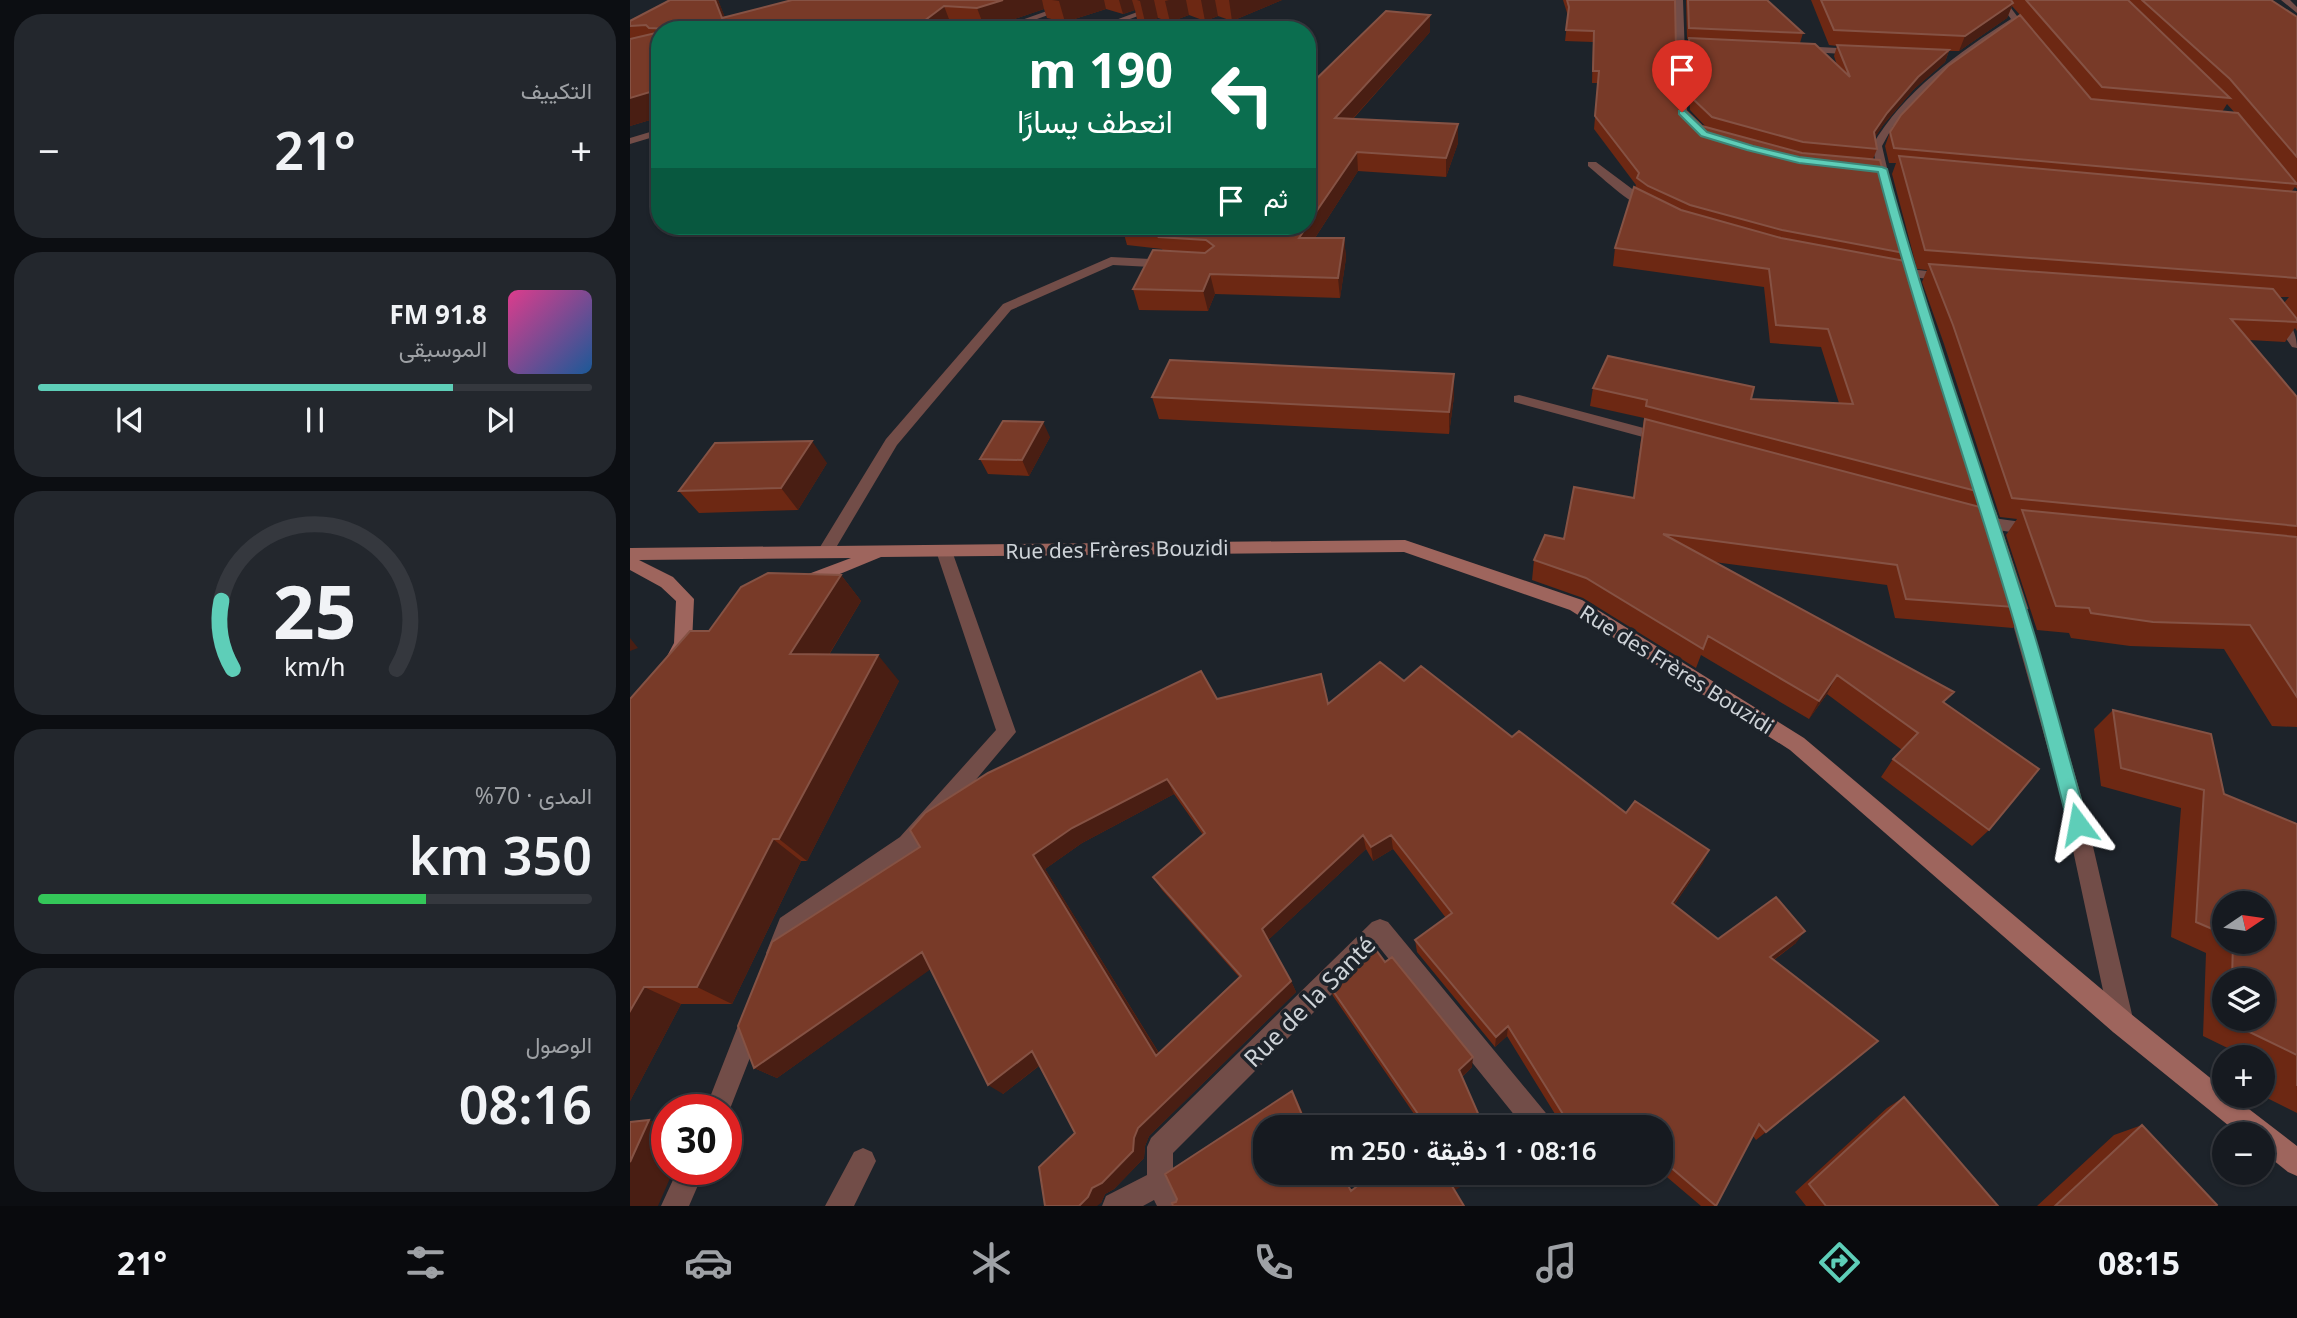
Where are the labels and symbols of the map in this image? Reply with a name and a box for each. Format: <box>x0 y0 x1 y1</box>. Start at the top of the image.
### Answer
pin <box>1652 40 1712 112</box>
street label: Rue des Frères Bouzidi <box>1005 533 1229 565</box>
street label: Rue des Frères Bouzidi <box>1575 598 1779 740</box>
position arrow <box>2041 787 2115 861</box>
north arrow <box>2212 891 2275 954</box>
street label: Rue de la Santé <box>1236 928 1382 1074</box>
speed limit sign: 30 <box>651 1094 742 1185</box>

